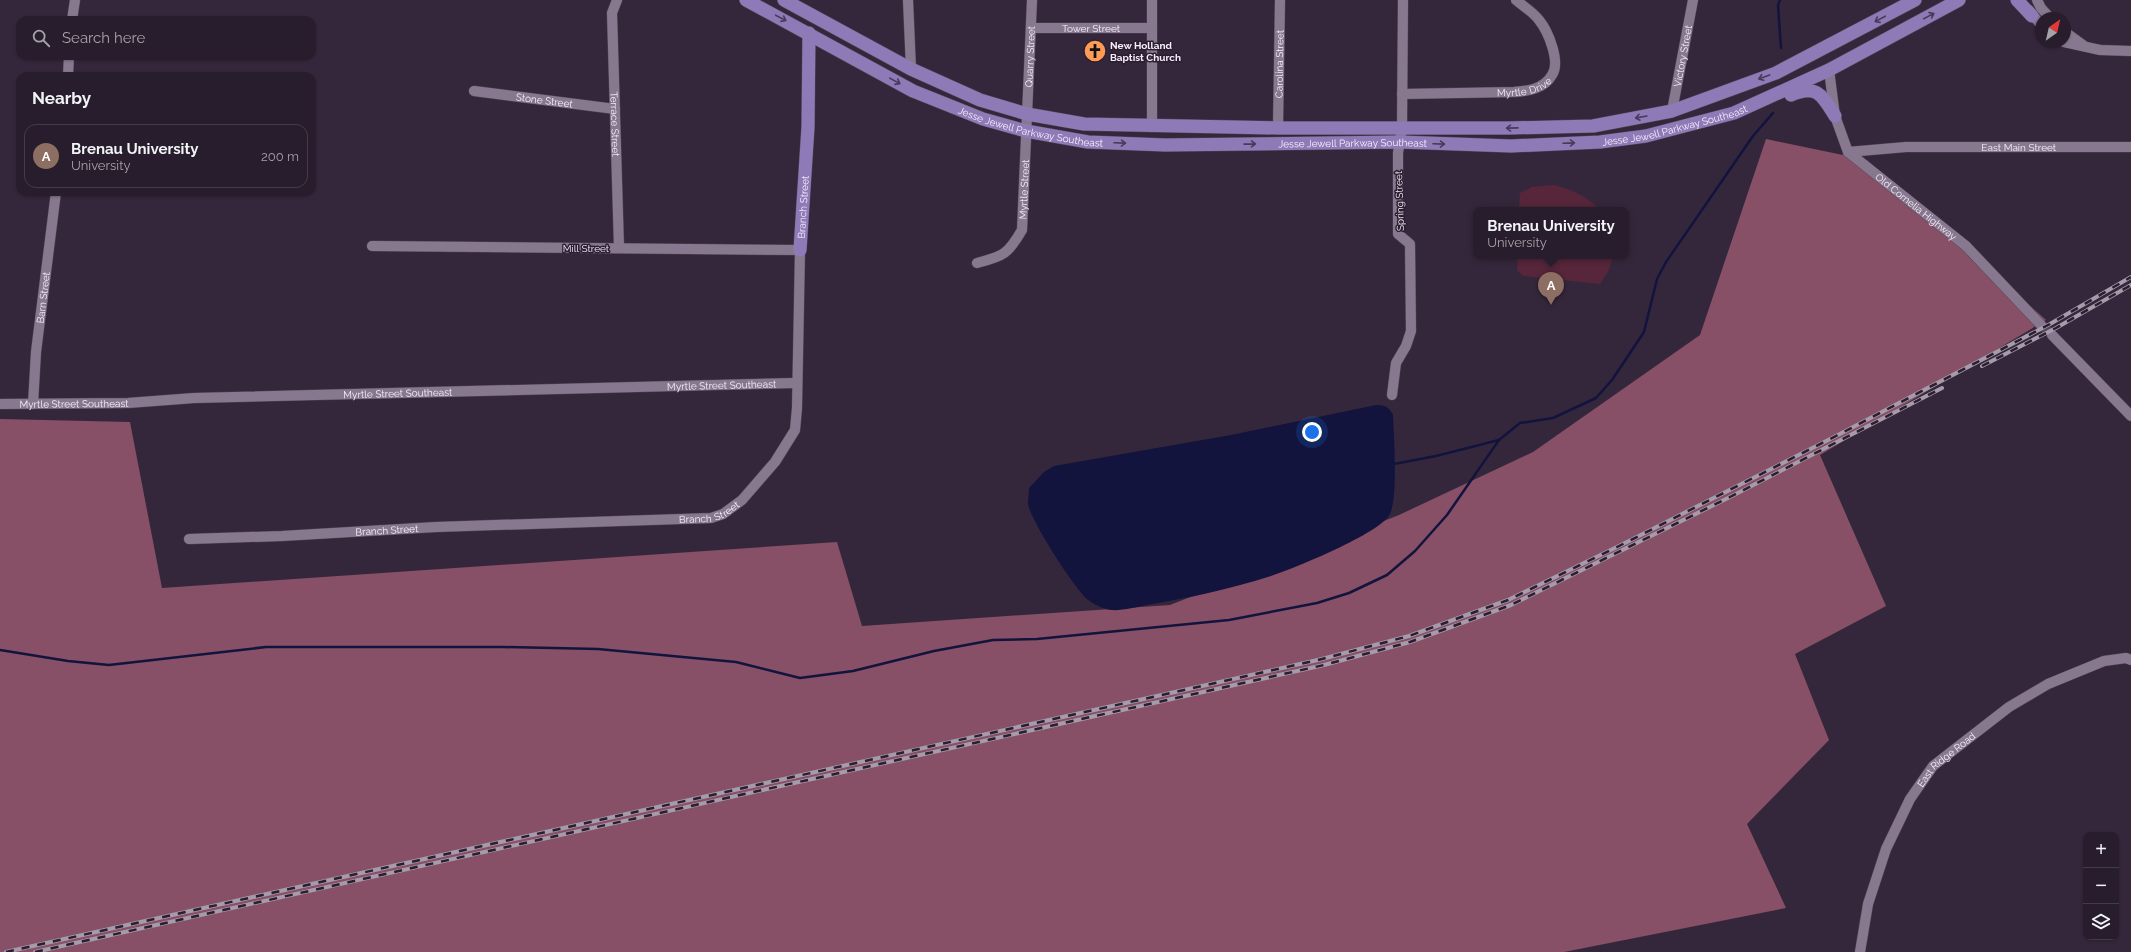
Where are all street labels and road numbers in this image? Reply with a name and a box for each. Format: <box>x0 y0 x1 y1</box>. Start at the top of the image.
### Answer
street label: Tower Street <box>1062 23 1121 34</box>
street label: Victory Street <box>1672 24 1694 88</box>
street label: Quarry Street <box>1023 25 1037 88</box>
street label: Carolina Street <box>1273 29 1286 98</box>
street label: Myrtle Drive <box>1497 75 1554 98</box>
street label: Stone Street <box>515 91 574 110</box>
street label: Terrace Street <box>608 91 621 157</box>
street label: Jesse Jewell Parkway Southeast <box>1602 103 1749 148</box>
street label: Jesse Jewell Parkway Southeast <box>957 105 1104 149</box>
street label: Jesse Jewell Parkway Southeast <box>1278 137 1428 150</box>
street label: East Main Street <box>1981 142 2057 153</box>
street label: Myrtle Street <box>1017 159 1031 220</box>
street label: Spring Street <box>1393 170 1406 231</box>
street label: Old Cornelia Highway <box>1873 171 1959 243</box>
street label: Branch Street <box>796 175 811 239</box>
street label: Mill Street <box>563 243 610 254</box>
street label: Barn Street <box>35 271 52 324</box>
street label: Myrtle Street Southeast <box>667 378 777 392</box>
street label: Myrtle Street Southeast <box>343 387 453 400</box>
street label: Myrtle Street Southeast <box>19 398 129 410</box>
street label: Branch Street <box>679 499 742 525</box>
street label: Branch Street <box>355 523 419 538</box>
street label: East Ridge Road <box>1915 730 1978 789</box>

